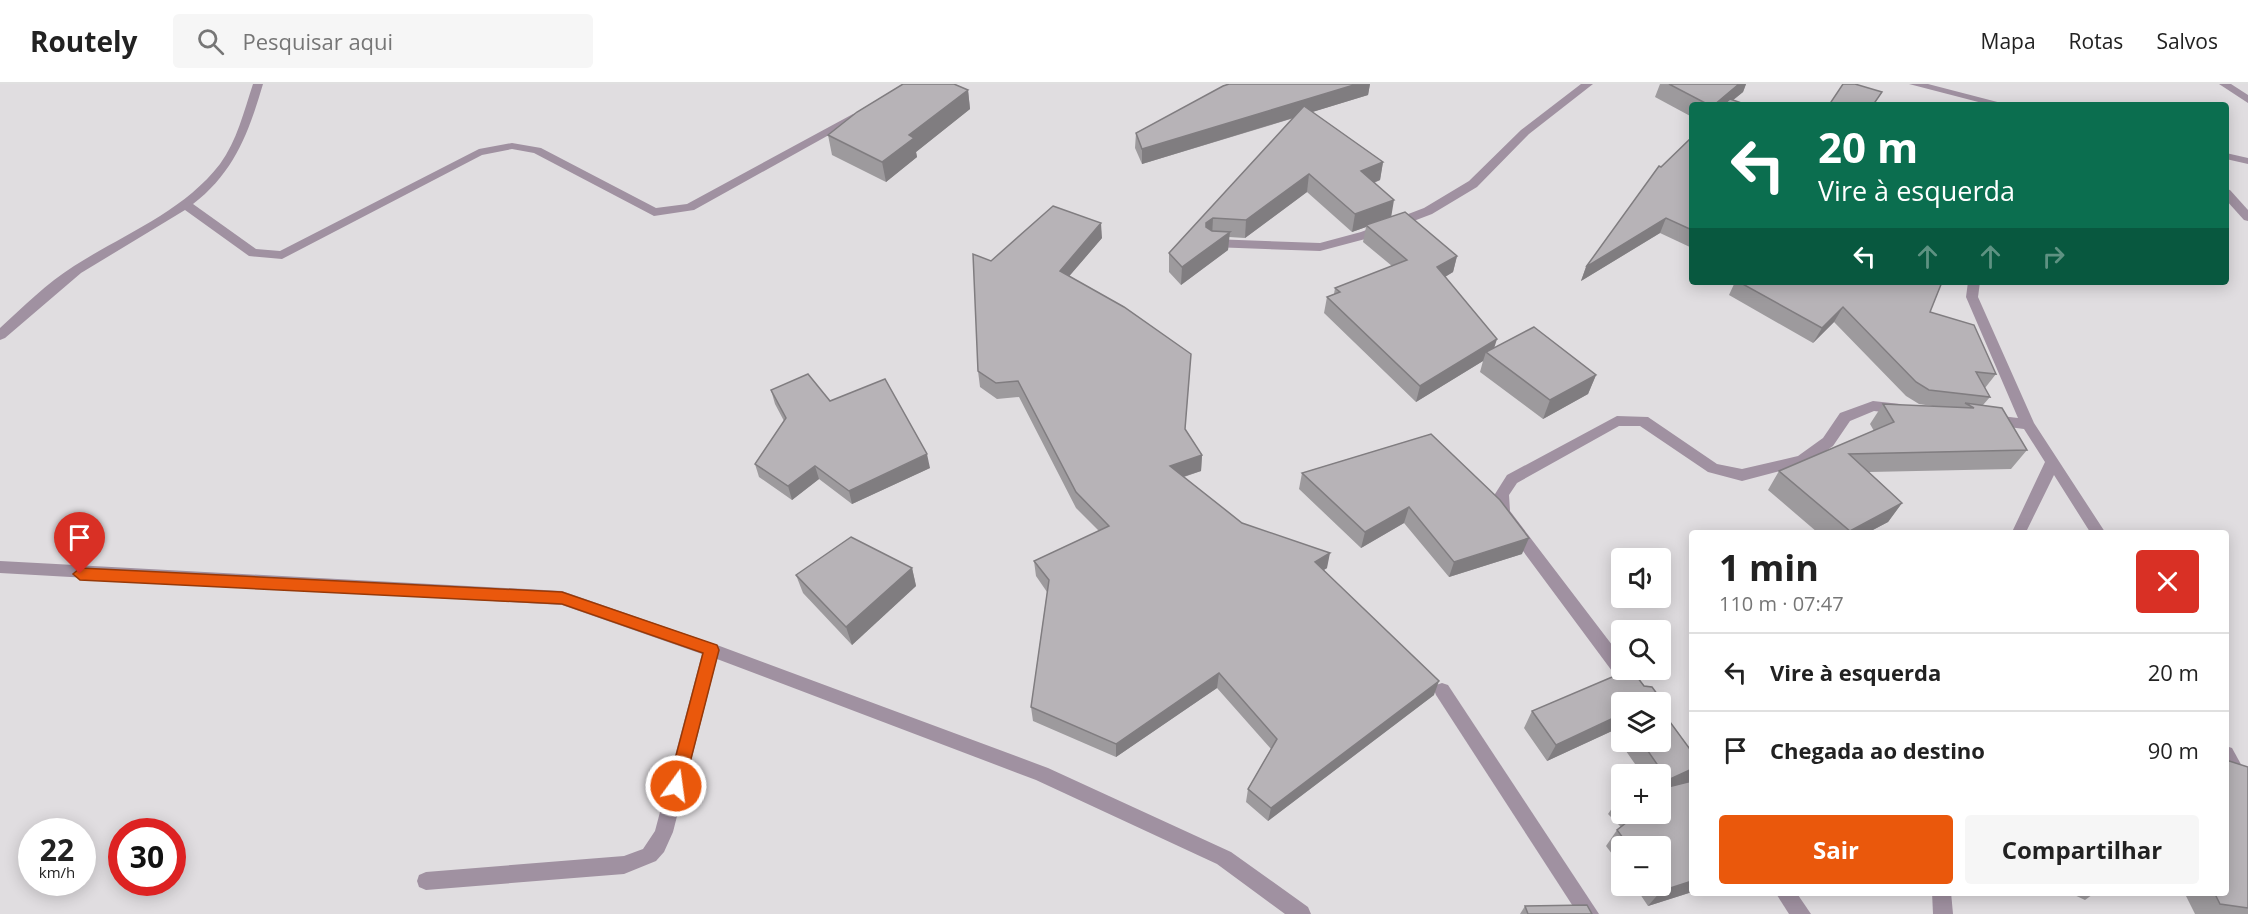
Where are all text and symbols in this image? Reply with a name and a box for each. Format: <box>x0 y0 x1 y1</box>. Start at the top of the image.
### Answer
search box <box>173 14 593 68</box>
text: Routely <box>30 22 137 60</box>
icon: search <box>194 25 227 58</box>
text: Pesquisar aqui <box>242 26 393 56</box>
text: Mapa <box>1981 27 2036 55</box>
text: Rotas <box>2069 27 2123 55</box>
text: Salvos <box>2156 27 2218 55</box>
text: 20 m <box>1818 118 1918 175</box>
icon: left <box>1719 126 1797 204</box>
text: Vire à esquerda <box>1818 172 2015 209</box>
icon: left <box>1848 240 1881 273</box>
icon: ahead <box>1911 240 1944 273</box>
icon: ahead <box>1974 240 2007 273</box>
icon: right <box>2037 240 2070 273</box>
pin <box>54 512 105 574</box>
icon: arrive <box>63 521 96 554</box>
text: 1 min <box>1719 543 1819 592</box>
map controls <box>1611 548 1671 896</box>
button: sound <box>1611 548 1671 608</box>
button: close <box>2136 550 2199 613</box>
text: 110 m · 07:47 <box>1719 590 1844 617</box>
button: search <box>1611 620 1671 680</box>
icon: left <box>1719 656 1752 689</box>
text: Vire à esquerda <box>1770 657 1941 687</box>
text: 20 m <box>2148 657 2199 687</box>
button: layers <box>1611 692 1671 752</box>
icon: arrive <box>1719 734 1752 767</box>
text: Chegada ao destino <box>1770 735 1985 765</box>
text: 90 m <box>2148 735 2199 765</box>
position arrow <box>644 754 708 818</box>
button: + <box>1611 764 1671 824</box>
button: Sair <box>1719 815 1953 884</box>
button: Compartilhar <box>1965 815 2199 884</box>
speed limit sign: 30 <box>108 818 186 896</box>
text: 22 <box>40 829 74 870</box>
button: − <box>1611 836 1671 896</box>
text: km/h <box>39 862 75 882</box>

